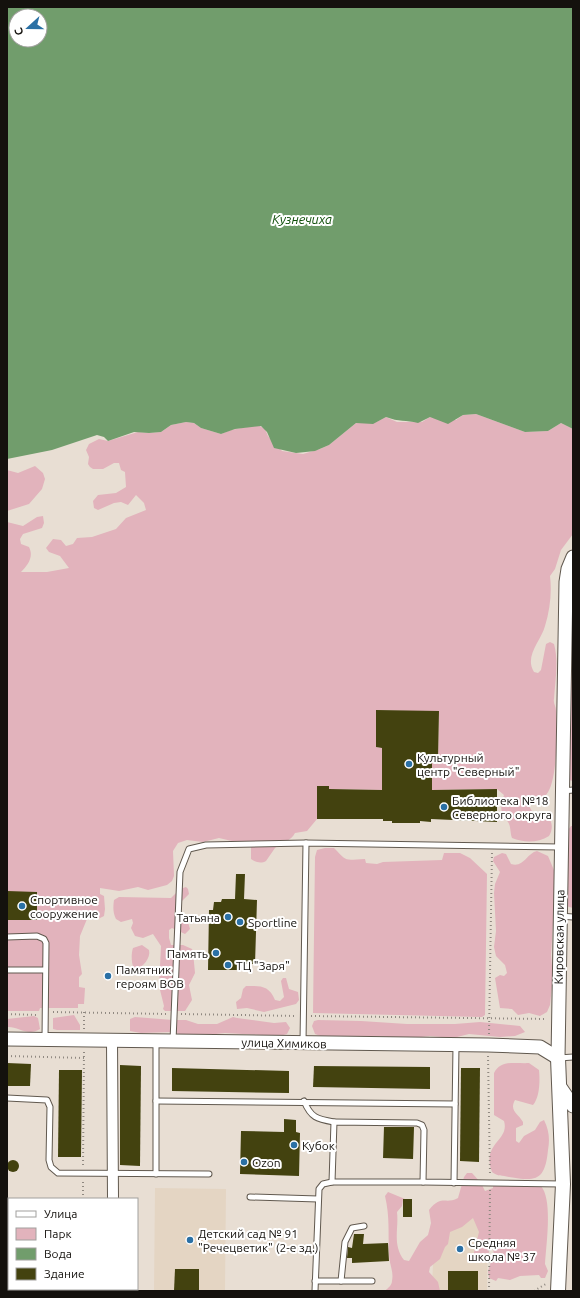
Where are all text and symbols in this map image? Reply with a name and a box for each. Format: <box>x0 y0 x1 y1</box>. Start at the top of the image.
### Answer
north arrow <box>8 8 48 48</box>
text: С <box>12 26 26 37</box>
water label: Кузнечиха <box>272 212 332 226</box>
place label: Культурный центр "Северный" <box>417 751 519 778</box>
marker: Культурный центр "Северный" <box>404 759 414 769</box>
place label: Библиотека №18 Северного округа <box>452 794 552 821</box>
marker: Библиотека №18 Северного округа <box>439 802 449 812</box>
street label: Кировская улица <box>552 889 566 985</box>
place label: Спортивное сооружение <box>30 893 99 920</box>
marker: Спортивное сооружение <box>17 901 27 911</box>
place label: Татьяна <box>176 911 220 924</box>
marker: Татьяна <box>223 912 233 922</box>
place label: Sportline <box>248 916 297 929</box>
marker: Sportline <box>235 917 245 927</box>
place label: Память <box>167 947 208 960</box>
marker: Память <box>211 948 221 958</box>
place label: ТЦ "Заря" <box>236 959 290 972</box>
marker: ТЦ "Заря" <box>223 960 233 970</box>
place label: Памятник героям ВОВ <box>116 963 184 990</box>
marker: Памятник героям ВОВ <box>103 971 113 981</box>
street label: улица Химиков <box>241 1036 327 1050</box>
place label: Кубок <box>302 1139 335 1152</box>
marker: Кубок <box>289 1140 299 1150</box>
place label: Ozon <box>252 1156 281 1169</box>
marker: Ozon <box>239 1157 249 1167</box>
legend <box>8 1198 138 1290</box>
text: Улица <box>44 1207 77 1220</box>
text: Парк <box>44 1227 72 1240</box>
place label: Детский сад № 91 "Речецветик" (2-е зд.) <box>198 1227 319 1255</box>
marker: Детский сад № 91 "Речецветик" (2-е зд.) <box>185 1235 195 1245</box>
place label: Средняя школа № 37 <box>468 1236 536 1263</box>
marker: Средняя школа № 37 <box>455 1244 465 1254</box>
text: Вода <box>44 1247 72 1260</box>
text: Здание <box>44 1267 85 1280</box>

